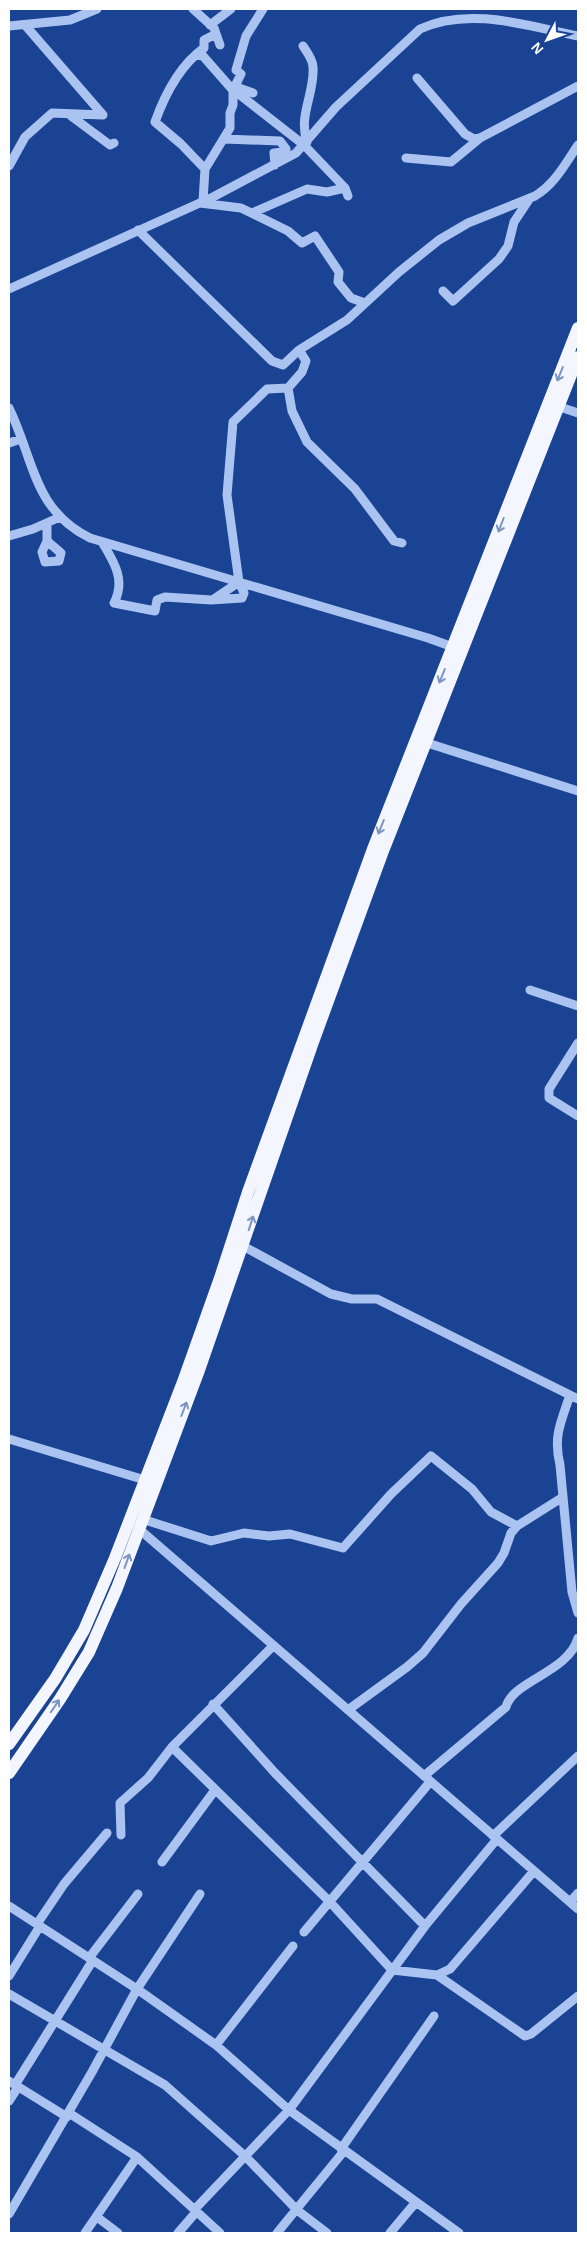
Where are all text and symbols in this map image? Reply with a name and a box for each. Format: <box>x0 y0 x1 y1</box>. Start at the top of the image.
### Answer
north arrow <box>522 15 572 65</box>
text: N <box>528 39 547 58</box>
one-way arrow <box>555 366 564 381</box>
one-way arrow <box>496 517 505 532</box>
one-way arrow <box>436 668 446 683</box>
one-way arrow <box>376 819 385 834</box>
one-way arrow <box>246 1215 256 1231</box>
one-way arrow <box>180 1402 190 1417</box>
one-way arrow <box>123 1554 132 1569</box>
one-way arrow <box>50 1699 60 1713</box>

